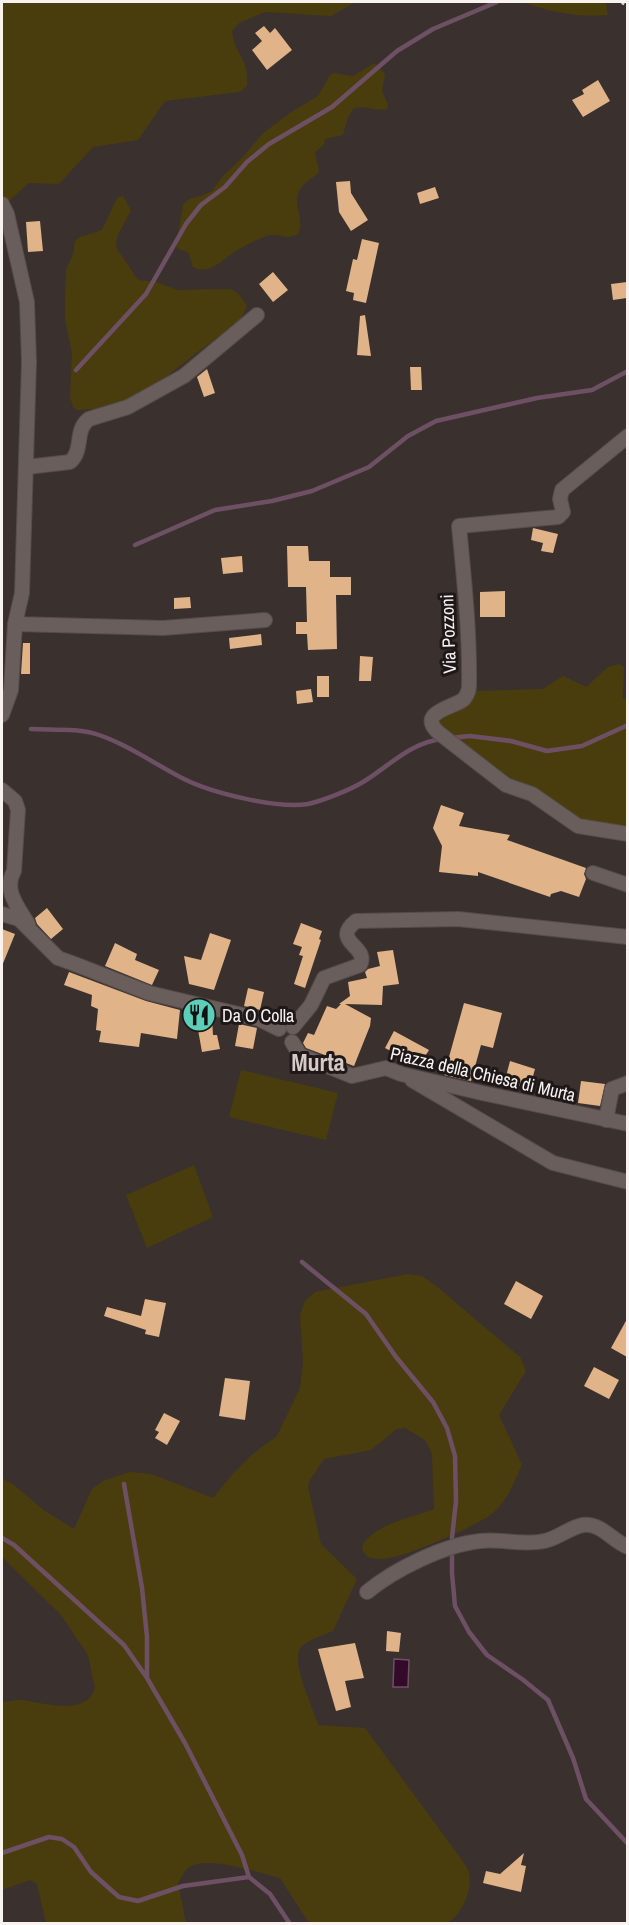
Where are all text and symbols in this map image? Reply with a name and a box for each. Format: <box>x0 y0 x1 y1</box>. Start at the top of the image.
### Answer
street label: Via Pozzoni <box>434 594 462 674</box>
restaurant icon: Da O Colla <box>181 997 217 1033</box>
place label: Da O Colla <box>222 1003 294 1028</box>
street label: Piazza della Chiesa di Murta <box>388 1041 578 1107</box>
district label: Murta <box>291 1046 345 1078</box>

